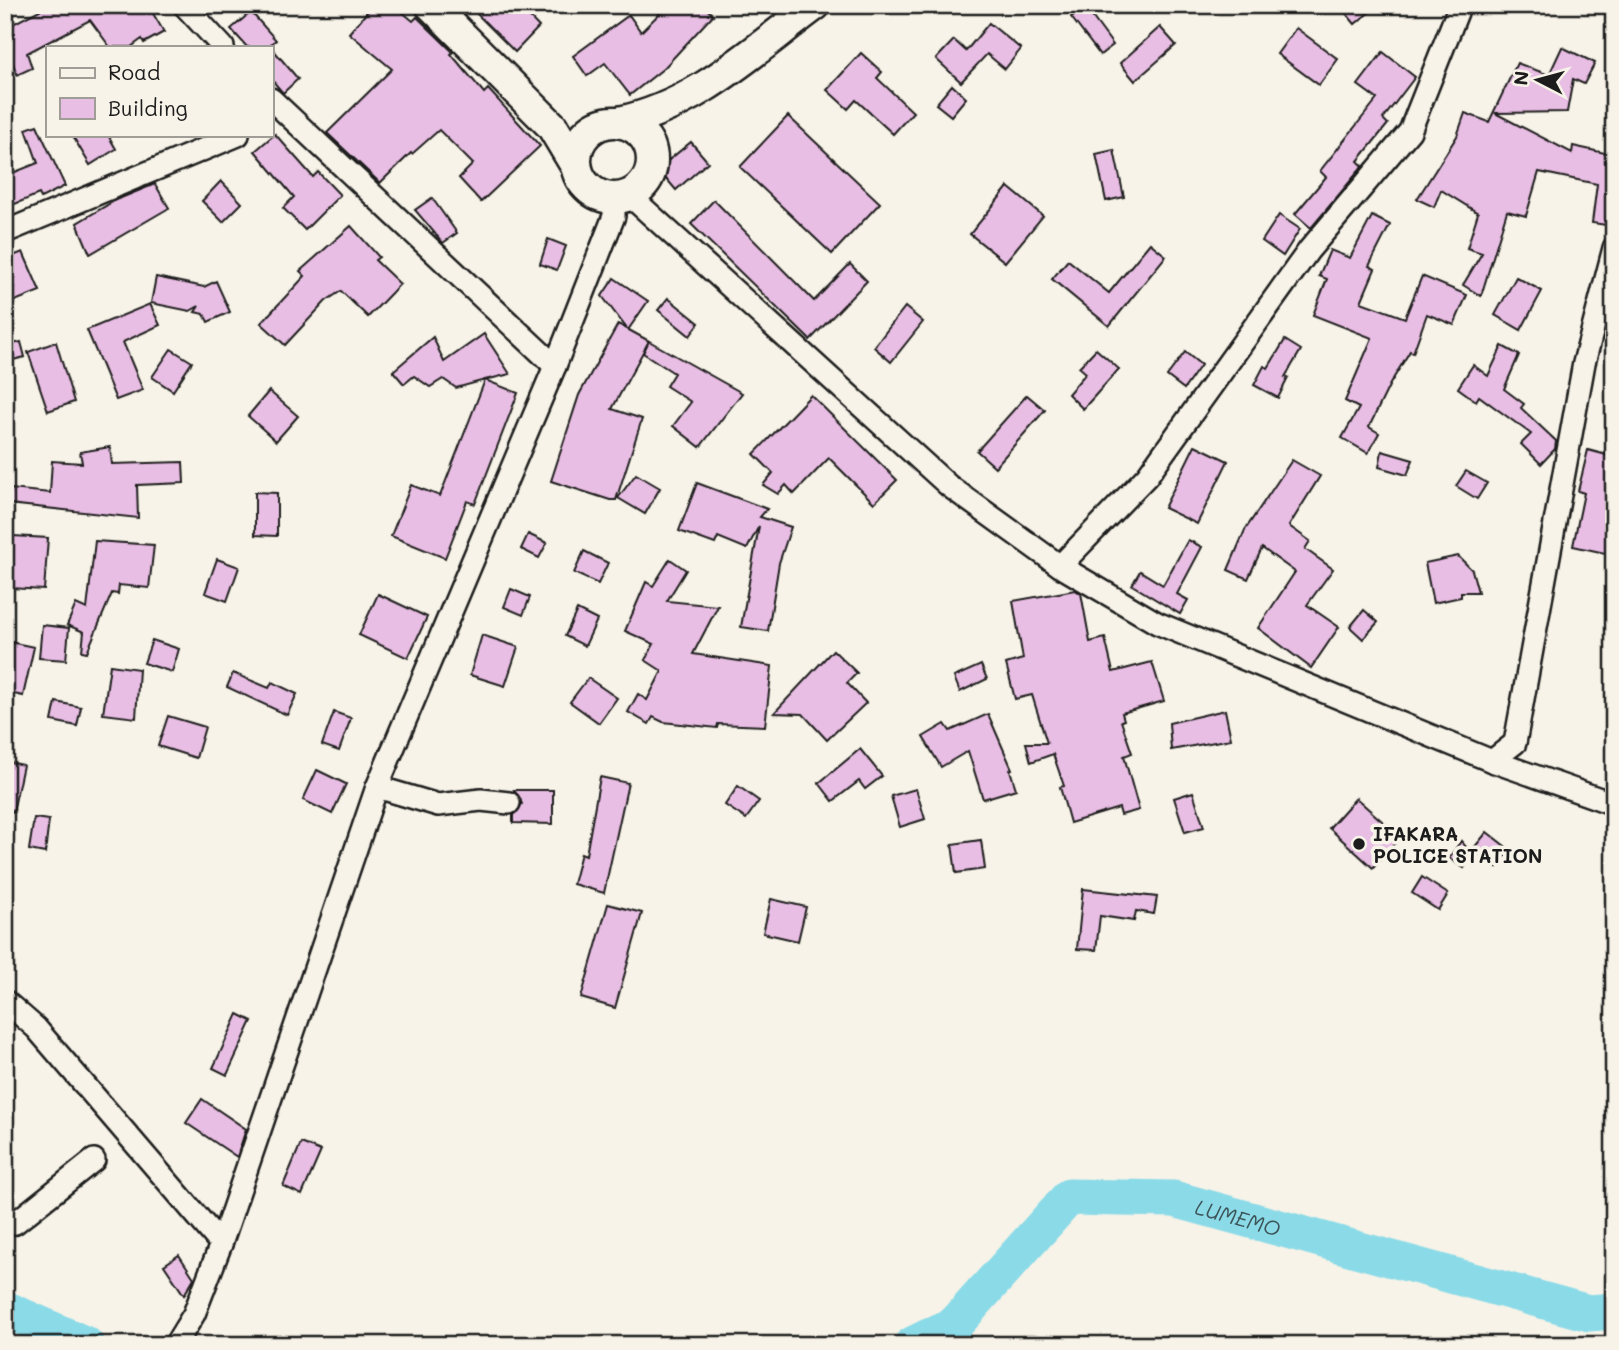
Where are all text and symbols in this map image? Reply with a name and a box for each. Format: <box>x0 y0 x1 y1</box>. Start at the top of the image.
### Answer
legend <box>46 46 273 136</box>
north arrow <box>1504 46 1574 116</box>
text: Road <box>108 58 160 85</box>
text: N <box>1507 70 1534 87</box>
text: Building <box>108 94 188 121</box>
place label: IFAKARA POLICE STATION <box>1373 821 1542 868</box>
marker: IFAKARA POLICE STATION <box>1351 836 1367 852</box>
water label: LUMEMO <box>1192 1192 1284 1241</box>

